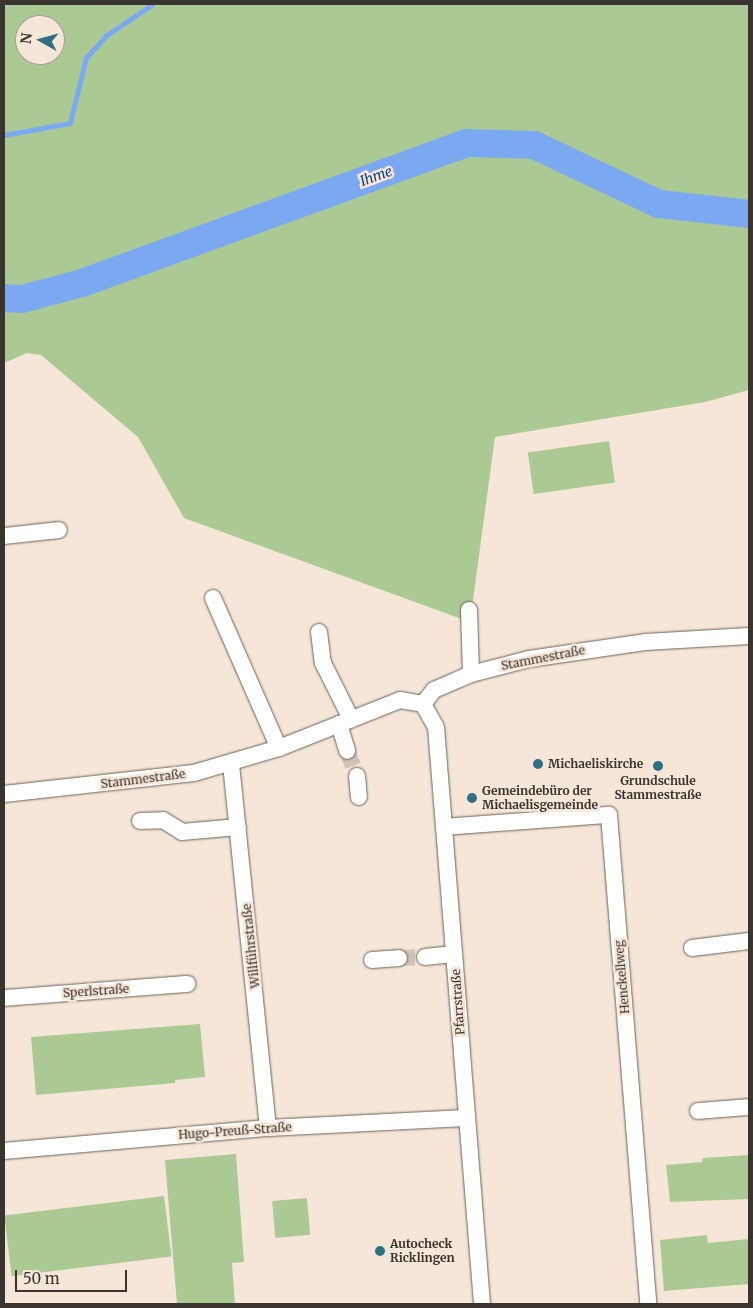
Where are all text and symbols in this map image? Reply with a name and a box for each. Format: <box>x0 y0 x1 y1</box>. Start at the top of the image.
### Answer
north arrow <box>15 15 65 65</box>
text: N <box>16 32 36 45</box>
water label: Ihme <box>358 162 394 190</box>
street label: Stammestraße <box>500 643 586 673</box>
place label: Michaeliskirche <box>548 757 643 771</box>
marker: Michaeliskirche <box>532 758 544 770</box>
marker: Grundschule Stammestraße <box>652 760 664 772</box>
street label: Stammestraße <box>100 767 186 791</box>
place label: Grundschule Stammestraße <box>614 774 702 802</box>
place label: Gemeindebüro der Michaelisgemeinde <box>482 784 598 812</box>
marker: Gemeindebüro der Michaelisgemeinde <box>466 792 478 804</box>
street label: Willführstraße <box>239 903 263 989</box>
street label: Henckellweg <box>612 939 632 1015</box>
street label: Pfarrstraße <box>449 969 467 1035</box>
street label: Sperlstraße <box>62 982 130 1000</box>
street label: Hugo-Preuß-Straße <box>178 1120 292 1142</box>
place label: Autocheck Ricklingen <box>390 1237 455 1265</box>
marker: Autocheck Ricklingen <box>374 1245 386 1257</box>
scale bar <box>18 1260 130 1292</box>
text: 50 m <box>23 1269 60 1288</box>

